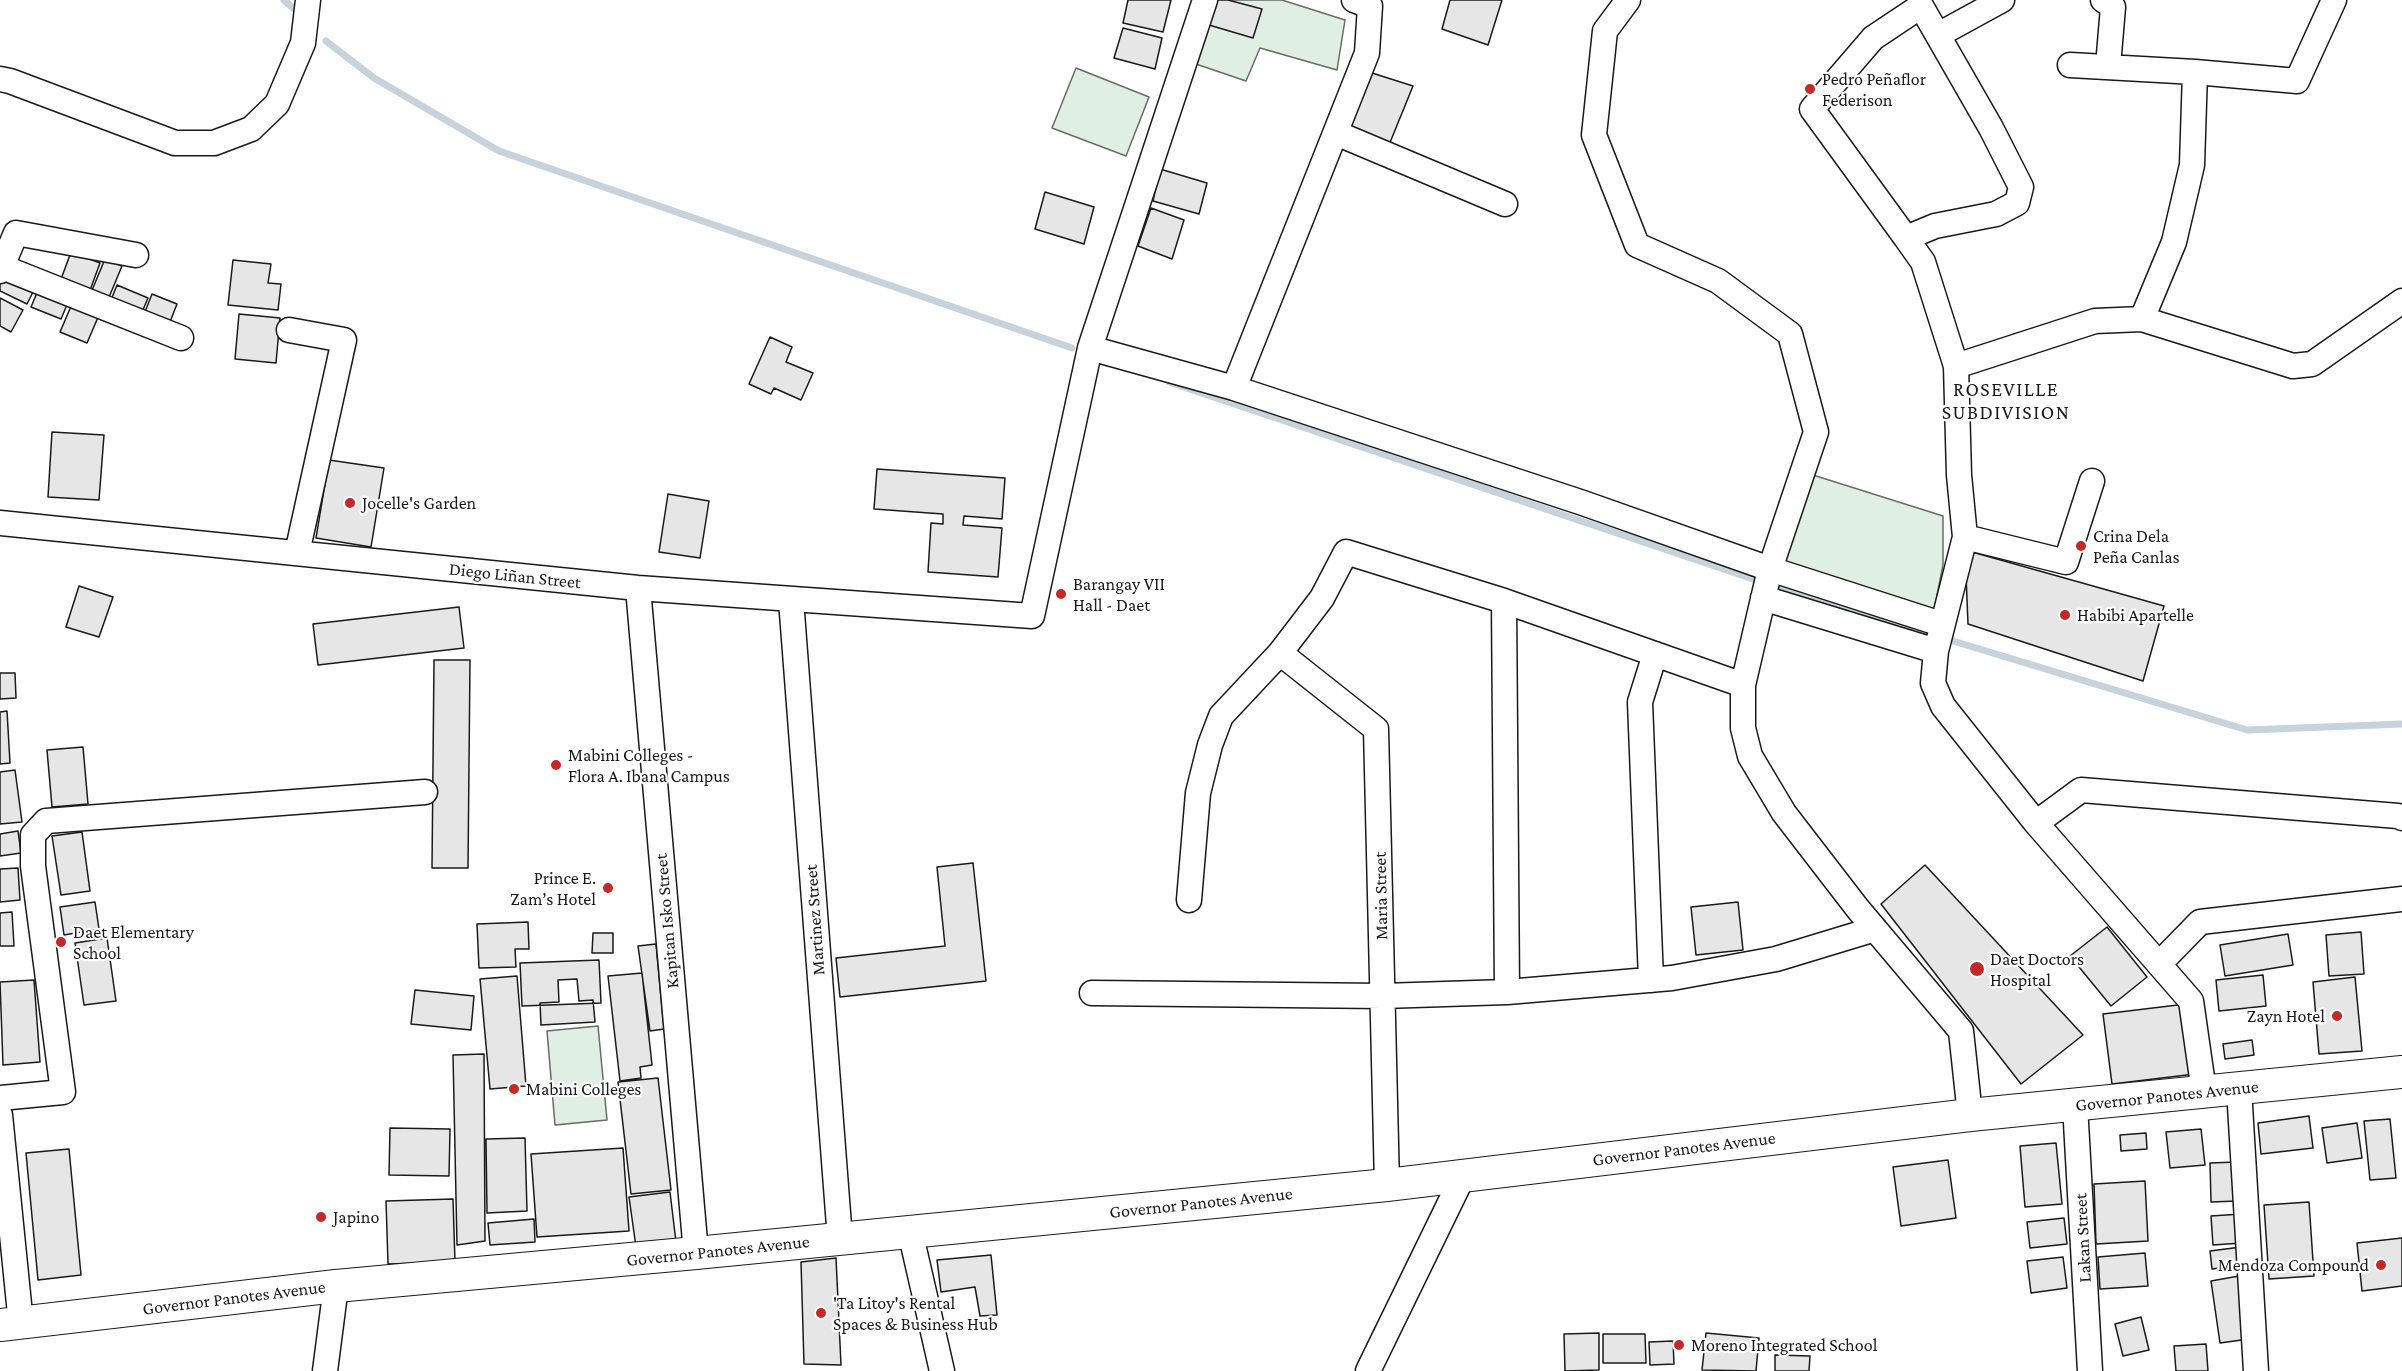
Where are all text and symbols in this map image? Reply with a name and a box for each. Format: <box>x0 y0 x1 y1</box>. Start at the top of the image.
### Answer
place label: Pedro Peñaflor Federison <box>1822 68 1926 110</box>
marker: Pedro Peñaflor Federison <box>1803 82 1817 96</box>
district label: ROSEVILLE SUBDIVISION <box>1942 378 2070 425</box>
place label: Jocelle's Garden <box>362 492 476 514</box>
marker: Jocelle's Garden <box>343 496 357 510</box>
place label: Crina Dela Peña Canlas <box>2093 525 2180 568</box>
marker: Crina Dela Peña Canlas <box>2074 539 2088 553</box>
street label: Diego Liñan Street <box>448 558 582 594</box>
place label: Barangay VII Hall - Daet <box>1073 573 1165 616</box>
marker: Barangay VII Hall - Daet <box>1054 587 1068 601</box>
place label: Habibi Apartelle <box>2077 604 2194 626</box>
marker: Habibi Apartelle <box>2058 608 2072 622</box>
place label: Mabini Colleges - Flora A. Ibana Campus <box>568 744 730 786</box>
marker: Mabini Colleges - Flora A. Ibana Campus <box>549 758 563 772</box>
street label: Maria Street <box>1369 852 1393 940</box>
street label: Kapitan Isko Street <box>650 853 684 989</box>
street label: Martinez Street <box>800 864 830 976</box>
place label: Prince E. Zam’s Hotel <box>510 867 596 910</box>
marker: Prince E. Zam’s Hotel <box>601 881 615 895</box>
place label: Daet Elementary School <box>73 921 194 964</box>
marker: Daet Elementary School <box>54 935 68 949</box>
place label: Daet Doctors Hospital <box>1990 948 2084 990</box>
marker: Daet Doctors Hospital <box>1968 960 1986 978</box>
place label: Zayn Hotel <box>2247 1005 2325 1027</box>
marker: Zayn Hotel <box>2330 1009 2344 1023</box>
street label: Governor Panotes Avenue <box>2074 1076 2260 1116</box>
place label: Mabini Colleges <box>526 1078 641 1100</box>
marker: Mabini Colleges <box>507 1082 521 1096</box>
street label: Governor Panotes Avenue <box>1591 1127 1777 1171</box>
street label: Governor Panotes Avenue <box>1108 1183 1294 1223</box>
street label: Lakan Street <box>2070 1193 2096 1283</box>
place label: Japino <box>333 1206 379 1228</box>
marker: Japino <box>314 1210 328 1224</box>
street label: Governor Panotes Avenue <box>625 1231 811 1271</box>
place label: Mendoza Compound <box>2218 1254 2369 1276</box>
marker: Mendoza Compound <box>2374 1258 2388 1272</box>
street label: Governor Panotes Avenue <box>141 1276 327 1320</box>
place label: 'Ta Litoy's Rental Spaces & Business Hub <box>833 1292 998 1334</box>
marker: 'Ta Litoy's Rental Spaces & Business Hub <box>814 1306 828 1320</box>
place label: Moreno Integrated School <box>1691 1334 1877 1356</box>
marker: Moreno Integrated School <box>1672 1338 1686 1352</box>

